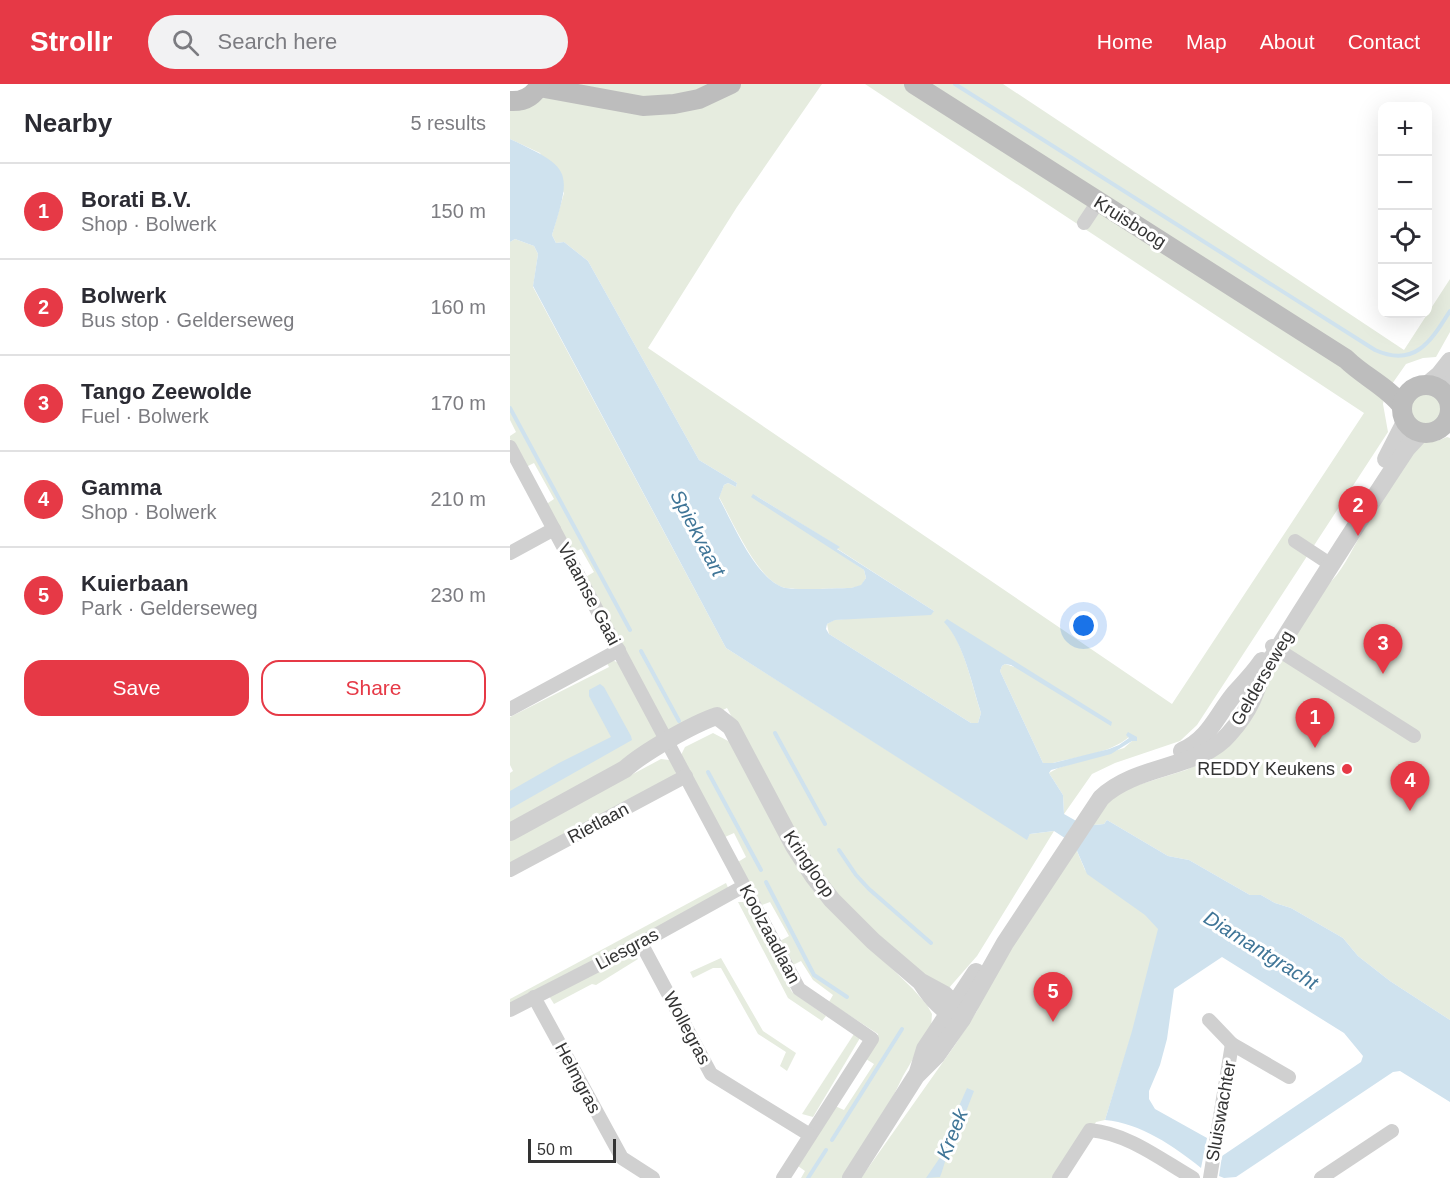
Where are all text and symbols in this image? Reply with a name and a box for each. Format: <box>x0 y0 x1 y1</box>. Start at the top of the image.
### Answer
search box <box>148 15 568 69</box>
text: Strollr <box>30 26 112 57</box>
icon: search <box>169 26 202 59</box>
text: Search here <box>217 29 337 54</box>
text: Home <box>1097 30 1153 53</box>
text: Map <box>1186 30 1227 53</box>
text: About <box>1260 30 1315 53</box>
text: Contact <box>1348 30 1420 53</box>
map controls <box>1378 102 1432 318</box>
button: + <box>1378 102 1432 156</box>
text: Nearby <box>24 108 112 138</box>
text: 5 results <box>410 112 486 134</box>
button: − <box>1378 156 1432 210</box>
text: Borati B.V. <box>81 187 191 212</box>
street label: Kruisboog <box>1090 192 1170 252</box>
text: 1 <box>38 200 49 222</box>
text: 150 m <box>430 200 486 222</box>
button: locate <box>1378 210 1432 264</box>
text: Shop · Bolwerk <box>81 213 217 235</box>
button: layers <box>1378 264 1432 318</box>
text: Bolwerk <box>81 283 167 308</box>
text: 2 <box>38 296 49 318</box>
text: 160 m <box>430 296 486 318</box>
text: Bus stop · Gelderseweg <box>81 309 294 331</box>
text: Tango Zeewolde <box>81 379 252 404</box>
text: 3 <box>38 392 49 414</box>
text: 170 m <box>430 392 486 414</box>
text: Fuel · Bolwerk <box>81 405 209 427</box>
text: Gamma <box>81 475 162 500</box>
water label: Spiekvaart <box>666 486 731 581</box>
pin: 2 <box>1338 486 1378 536</box>
text: 4 <box>38 488 49 510</box>
text: 210 m <box>430 488 486 510</box>
text: Shop · Bolwerk <box>81 501 217 523</box>
street label: Vlaamse Gaai <box>554 539 624 649</box>
text: Kuierbaan <box>81 571 189 596</box>
text: 5 <box>38 584 49 606</box>
text: 230 m <box>430 584 486 606</box>
text: Park · Gelderseweg <box>81 597 258 619</box>
your location <box>1069 611 1098 640</box>
pin: 3 <box>1364 624 1402 674</box>
street label: Gelderseweg <box>1227 627 1297 729</box>
button: Save <box>24 660 249 716</box>
button: Share <box>261 660 486 716</box>
pin: 1 <box>1296 698 1334 748</box>
place label: REDDY Keukens <box>1197 759 1335 779</box>
marker: REDDY Keukens <box>1340 762 1354 776</box>
pin: 4 <box>1390 762 1430 811</box>
street label: Rietlaan <box>564 799 632 847</box>
street label: Kringloop <box>779 827 839 901</box>
street label: Koolzaadlaan <box>736 881 804 987</box>
water label: Diamantgracht <box>1200 906 1323 995</box>
street label: Liesgras <box>592 924 662 974</box>
pin: 5 <box>1034 972 1072 1022</box>
street label: Wollegras <box>659 988 715 1068</box>
street label: Helmgras <box>551 1039 605 1117</box>
street label: Sluiswachter <box>1202 1059 1240 1163</box>
water label: Kreek <box>932 1105 972 1162</box>
scale bar <box>528 1136 616 1164</box>
text: 50 m <box>537 1141 573 1158</box>

